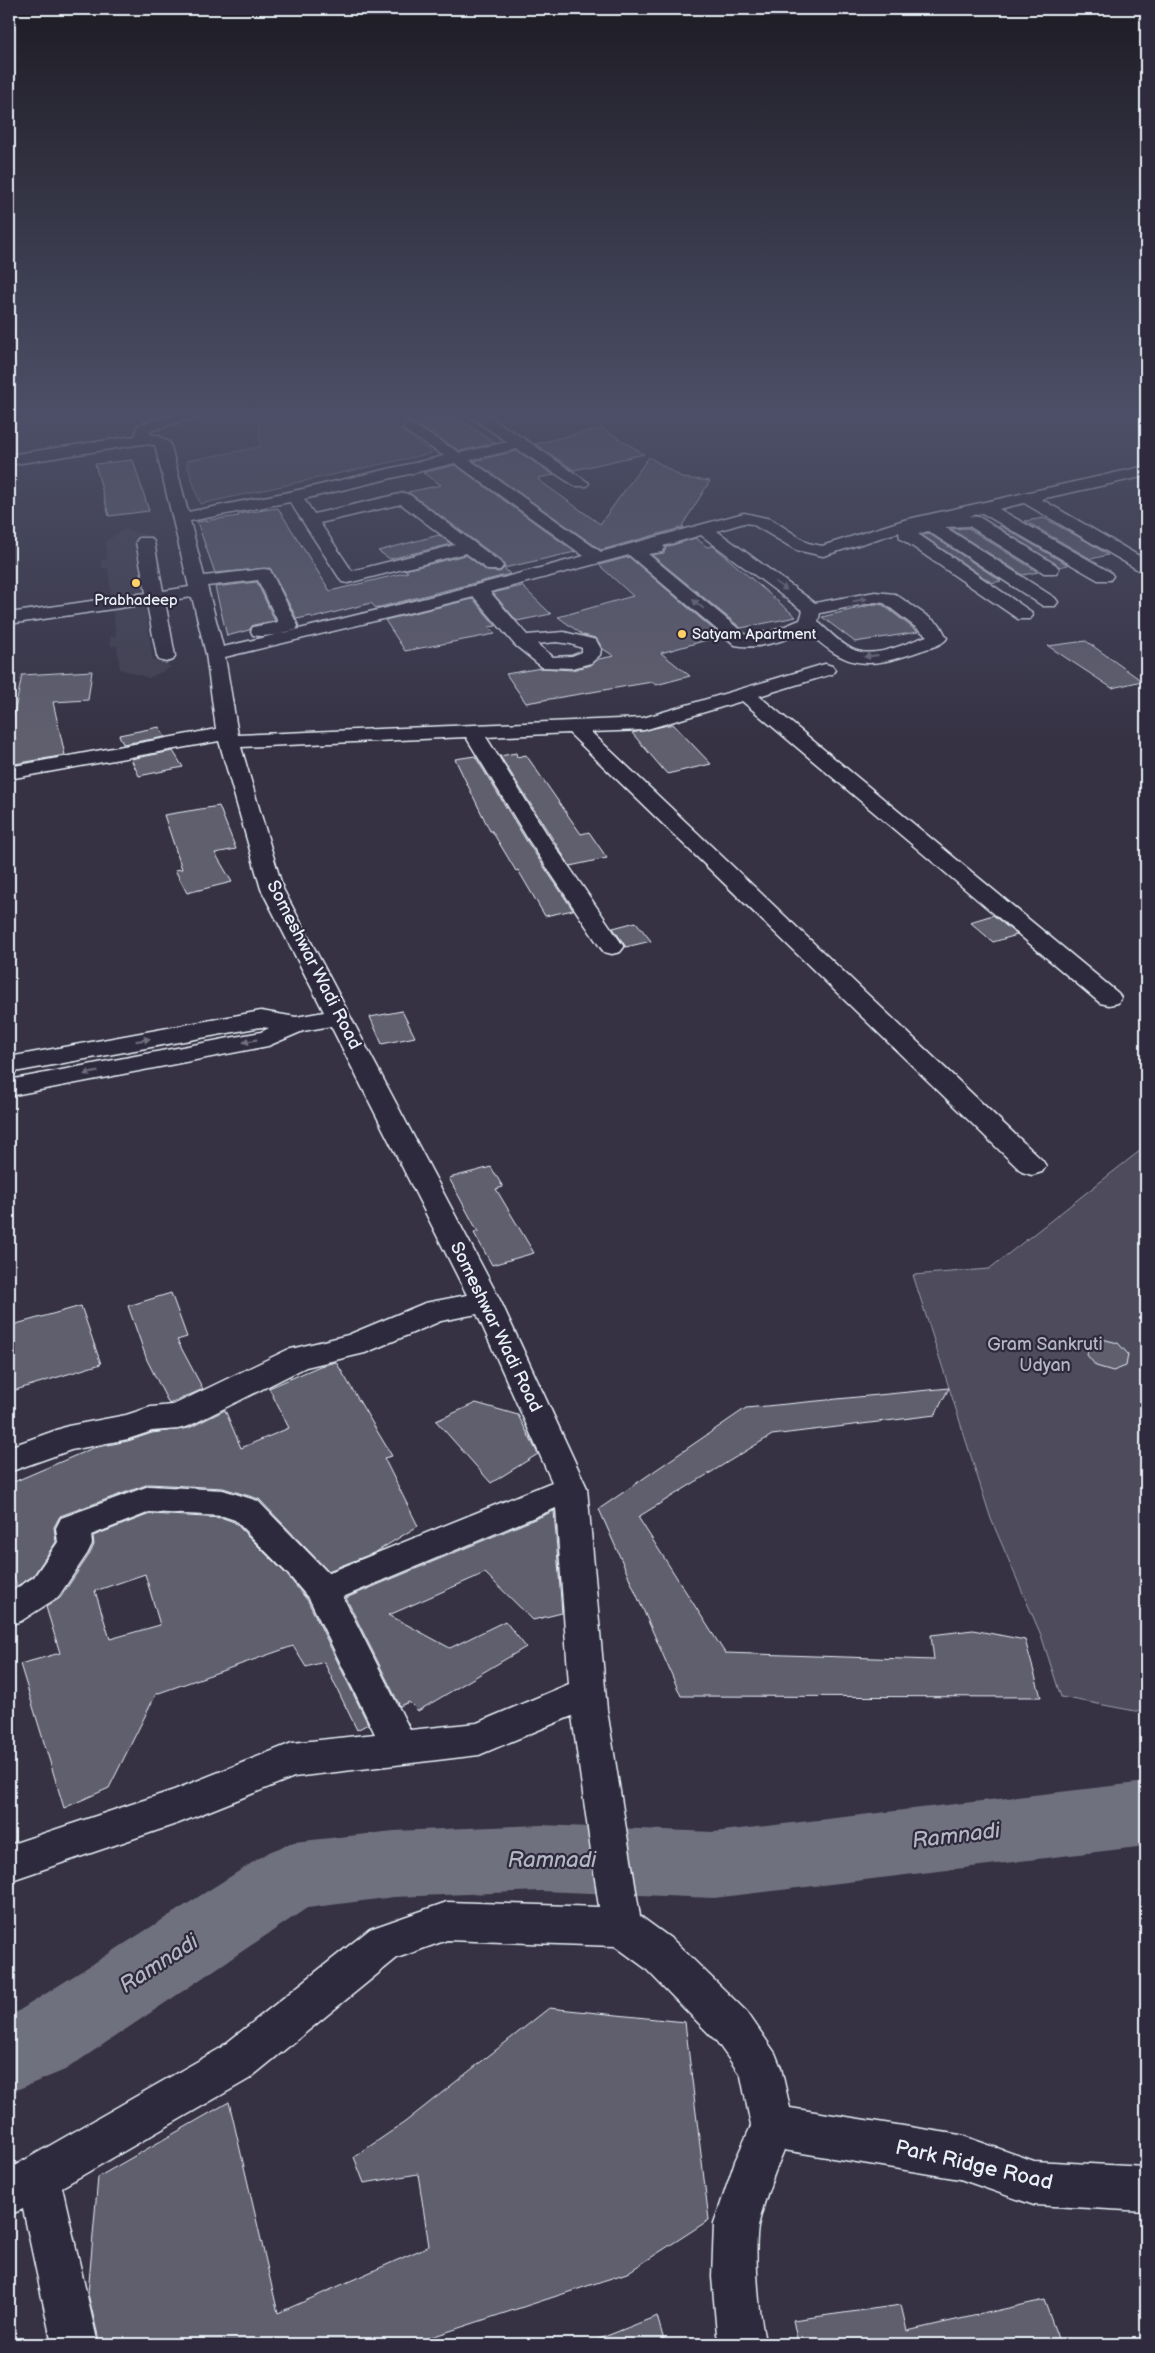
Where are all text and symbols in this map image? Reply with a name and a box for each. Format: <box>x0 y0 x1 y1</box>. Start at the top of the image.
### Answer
marker: Prabhadeep <box>130 577 142 589</box>
one-way arrow <box>774 581 787 592</box>
place label: Prabhadeep <box>94 591 178 610</box>
one-way arrow <box>853 595 869 603</box>
one-way arrow <box>692 599 705 610</box>
place label: Satyam Apartment <box>692 625 817 644</box>
marker: Satyam Apartment <box>676 628 688 640</box>
one-way arrow <box>863 652 879 660</box>
street label: Someshwar Wadi Road <box>262 877 366 1053</box>
one-way arrow <box>135 1036 151 1044</box>
one-way arrow <box>242 1038 258 1046</box>
one-way arrow <box>83 1069 99 1077</box>
street label: Someshwar Wadi Road <box>446 1239 546 1415</box>
park label: Gram Sankruti Udyan <box>987 1334 1103 1376</box>
water label: Ramnadi <box>911 1817 1003 1855</box>
water label: Ramnadi <box>508 1847 597 1874</box>
water label: Ramnadi <box>115 1928 204 1999</box>
street label: Park Ridge Road <box>893 2135 1055 2195</box>

